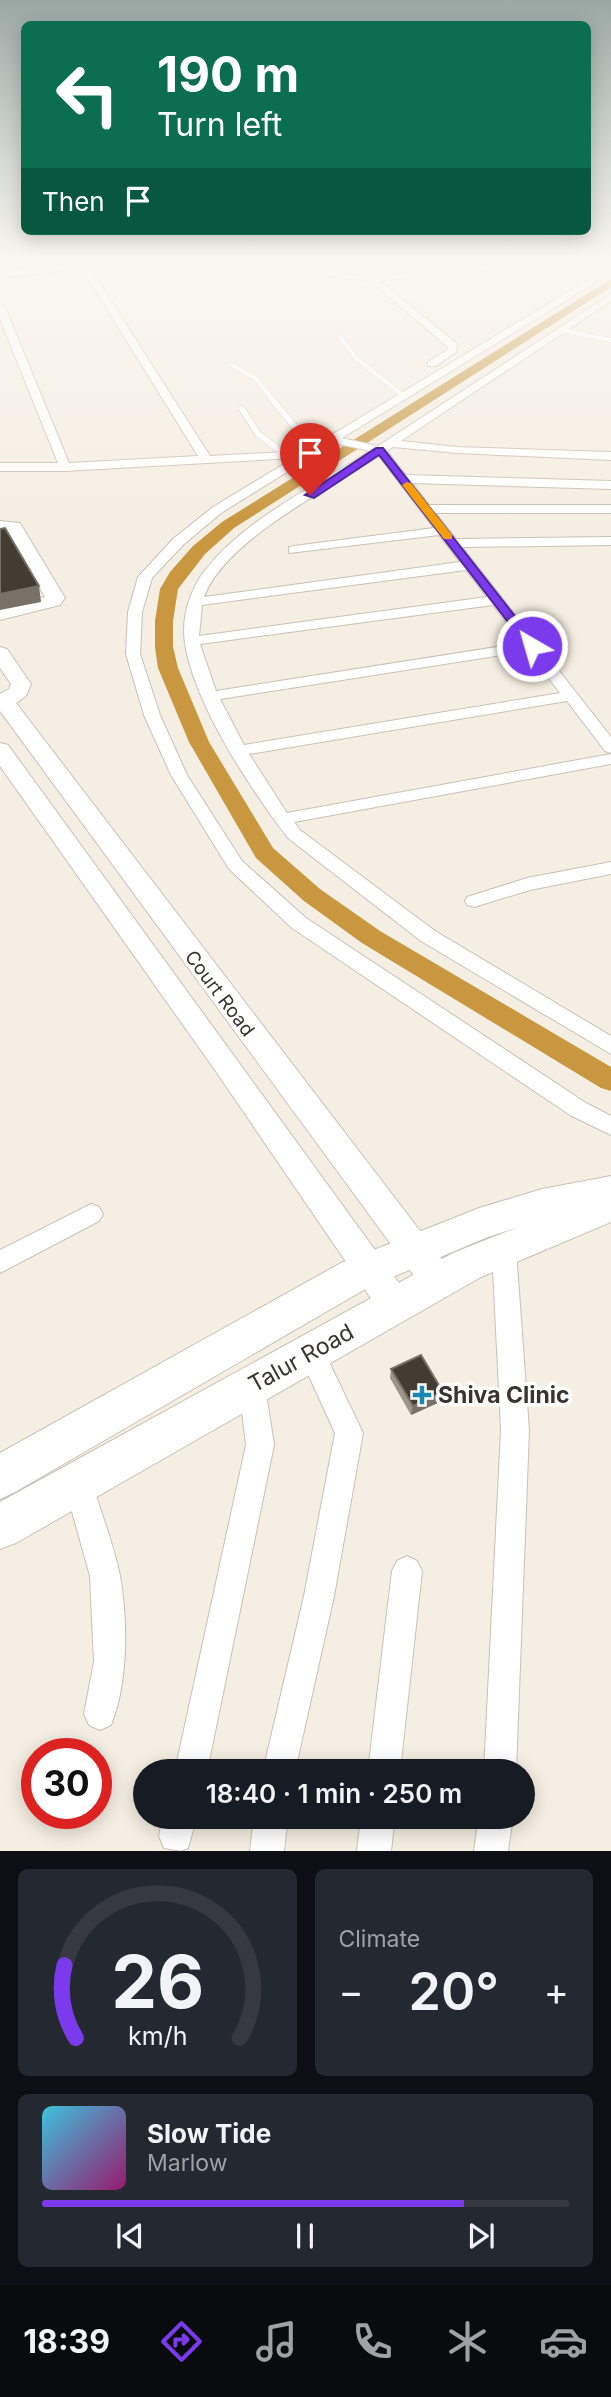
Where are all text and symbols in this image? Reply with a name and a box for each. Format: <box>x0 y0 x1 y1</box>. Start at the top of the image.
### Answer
text: 190 m <box>157 45 299 104</box>
icon: left <box>42 49 133 140</box>
text: Turn left <box>157 105 282 144</box>
icon: arrive <box>119 182 157 220</box>
text: Then <box>42 186 105 217</box>
pin <box>280 423 340 495</box>
icon: arrive <box>291 434 329 472</box>
position arrow <box>495 609 569 683</box>
street label: Court Road <box>180 946 259 1041</box>
street label: Talur Road <box>244 1318 358 1398</box>
place label: Shiva Clinic <box>438 1381 570 1409</box>
marker: Shiva Clinic <box>412 1385 432 1405</box>
speed limit sign: 30 <box>21 1738 112 1829</box>
text: 18:40 · 1 min · 250 m <box>206 1778 462 1809</box>
text: Climate <box>339 1925 420 1953</box>
text: 26 <box>111 1938 204 2027</box>
text: 20° <box>408 1960 499 2023</box>
text: − <box>339 1968 364 2014</box>
text: + <box>544 1968 569 2014</box>
text: km/h <box>128 2021 187 2051</box>
text: Slow Tide <box>147 2118 271 2149</box>
text: Marlow <box>147 2149 227 2177</box>
icon: previous <box>111 2217 149 2255</box>
icon: pause <box>286 2217 324 2255</box>
icon: next <box>462 2217 500 2255</box>
icon: directions <box>157 2317 206 2366</box>
icon: music <box>252 2317 301 2366</box>
icon: phone <box>348 2317 397 2366</box>
icon: climate <box>443 2317 492 2366</box>
icon: car <box>539 2317 588 2366</box>
text: 18:39 <box>23 2322 110 2361</box>

